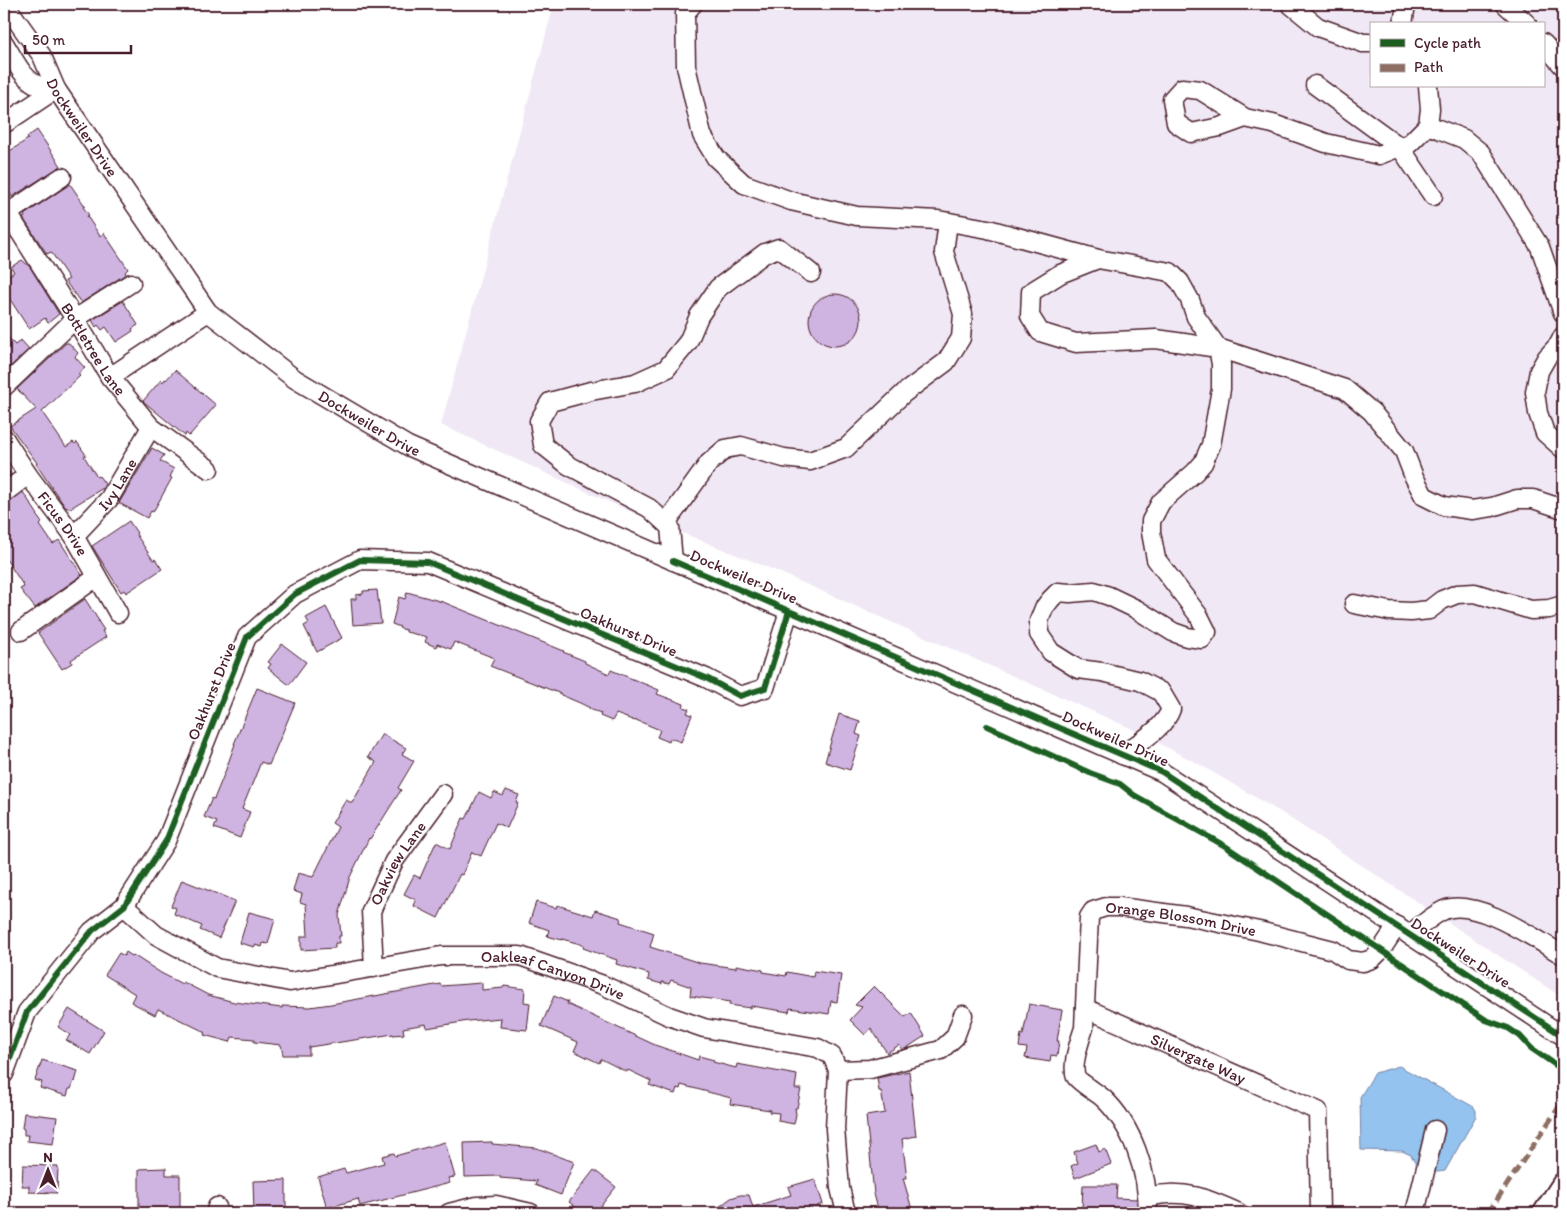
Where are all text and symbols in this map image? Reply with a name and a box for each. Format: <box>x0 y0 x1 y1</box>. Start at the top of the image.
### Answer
scale bar <box>25 22 131 54</box>
legend <box>1370 22 1544 88</box>
text: 50 m <box>32 31 65 49</box>
text: Cycle path <box>1414 34 1481 52</box>
text: Path <box>1414 58 1443 76</box>
street label: Dockweiler Drive <box>42 75 122 181</box>
street label: Bottletree Lane <box>57 299 130 400</box>
street label: Dockweiler Drive <box>315 386 424 460</box>
street label: Ivy Lane <box>94 455 141 514</box>
street label: Ficus Drive <box>34 487 92 559</box>
street label: Dockweiler Drive <box>687 545 801 608</box>
street label: Oakhurst Drive <box>577 602 680 661</box>
street label: Oakhurst Drive <box>183 639 240 743</box>
street label: Dockweiler Drive <box>1059 706 1172 771</box>
street label: Oakview Lane <box>366 817 430 908</box>
street label: Orange Blossom Drive <box>1105 898 1258 940</box>
street label: Dockweiler Drive <box>1407 913 1514 992</box>
street label: Oakleaf Canyon Drive <box>481 947 628 1004</box>
street label: Silvergate Way <box>1148 1029 1249 1088</box>
north arrow <box>22 1144 72 1194</box>
text: N <box>43 1149 53 1166</box>

